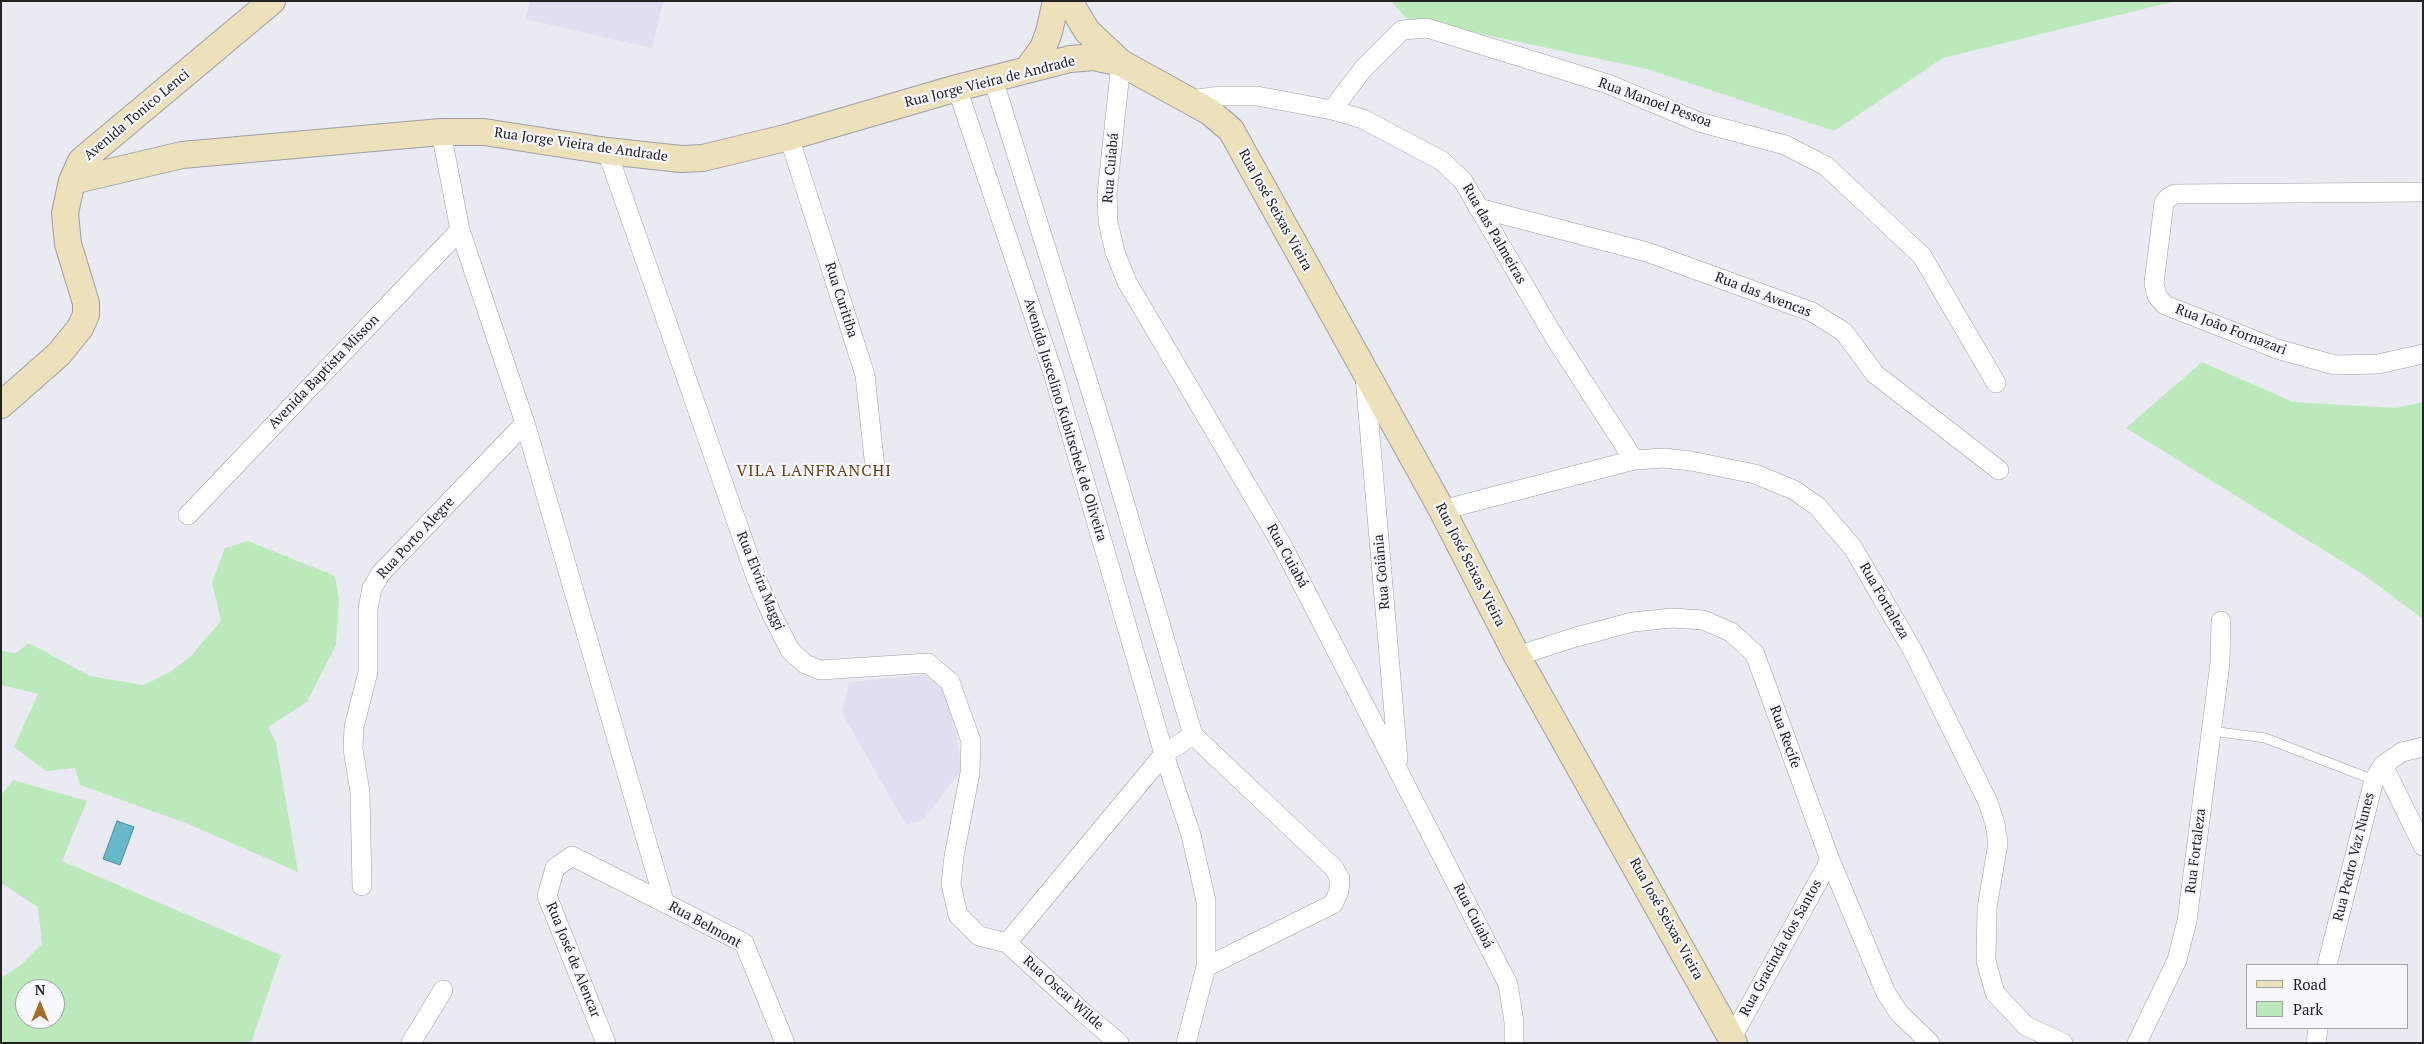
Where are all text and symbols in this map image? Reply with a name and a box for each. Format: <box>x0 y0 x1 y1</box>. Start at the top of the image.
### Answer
street label: Rua Jorge Vieira de Andrade <box>903 53 1077 111</box>
street label: Avenida Tonico Lenci <box>81 66 193 164</box>
street label: Rua Manoel Pessoa <box>1596 75 1714 131</box>
street label: Rua Jorge Vieira de Andrade <box>493 124 669 166</box>
street label: Rua Cuiabá <box>1100 132 1122 204</box>
street label: Rua José Seixas Vieira <box>1235 146 1315 274</box>
street label: Rua das Palmeiras <box>1458 181 1530 287</box>
street label: Rua Curitiba <box>821 260 861 340</box>
street label: Rua das Avencas <box>1712 269 1814 321</box>
street label: Avenida Juscelino Kubitschek de Oliveira <box>1020 296 1110 544</box>
street label: Rua João Fornazari <box>2173 301 2289 359</box>
street label: Avenida Baptista Misson <box>265 311 383 433</box>
district label: VILA LANFRANCHI <box>734 461 894 481</box>
street label: Rua Porto Alegre <box>374 494 458 582</box>
street label: Rua José Seixas Vieira <box>1432 500 1508 630</box>
street label: Rua Cuiabá <box>1263 521 1311 591</box>
street label: Rua Elvira Maggi <box>733 529 787 633</box>
street label: Rua Goiânia <box>1370 534 1394 610</box>
street label: Rua Fortaleza <box>1855 560 1913 642</box>
street label: Rua Recife <box>1766 703 1804 771</box>
street label: Rua Pedro Vaz Nunes <box>2330 791 2378 923</box>
street label: Rua Fortaleza <box>2182 808 2210 894</box>
street label: Rua José Seixas Vieira <box>1626 855 1706 983</box>
street label: Rua Gracinda dos Santos <box>1736 877 1826 1019</box>
street label: Rua Cuiabá <box>1450 881 1496 951</box>
street label: Rua Belmont <box>666 898 744 952</box>
street label: Rua José de Alencar <box>542 900 604 1020</box>
street label: Rua Oscar Wilde <box>1019 952 1107 1034</box>
legend <box>2246 964 2409 1029</box>
text: Road <box>2293 974 2326 994</box>
north arrow <box>15 979 65 1029</box>
text: N <box>35 980 45 999</box>
text: Park <box>2293 999 2323 1019</box>

